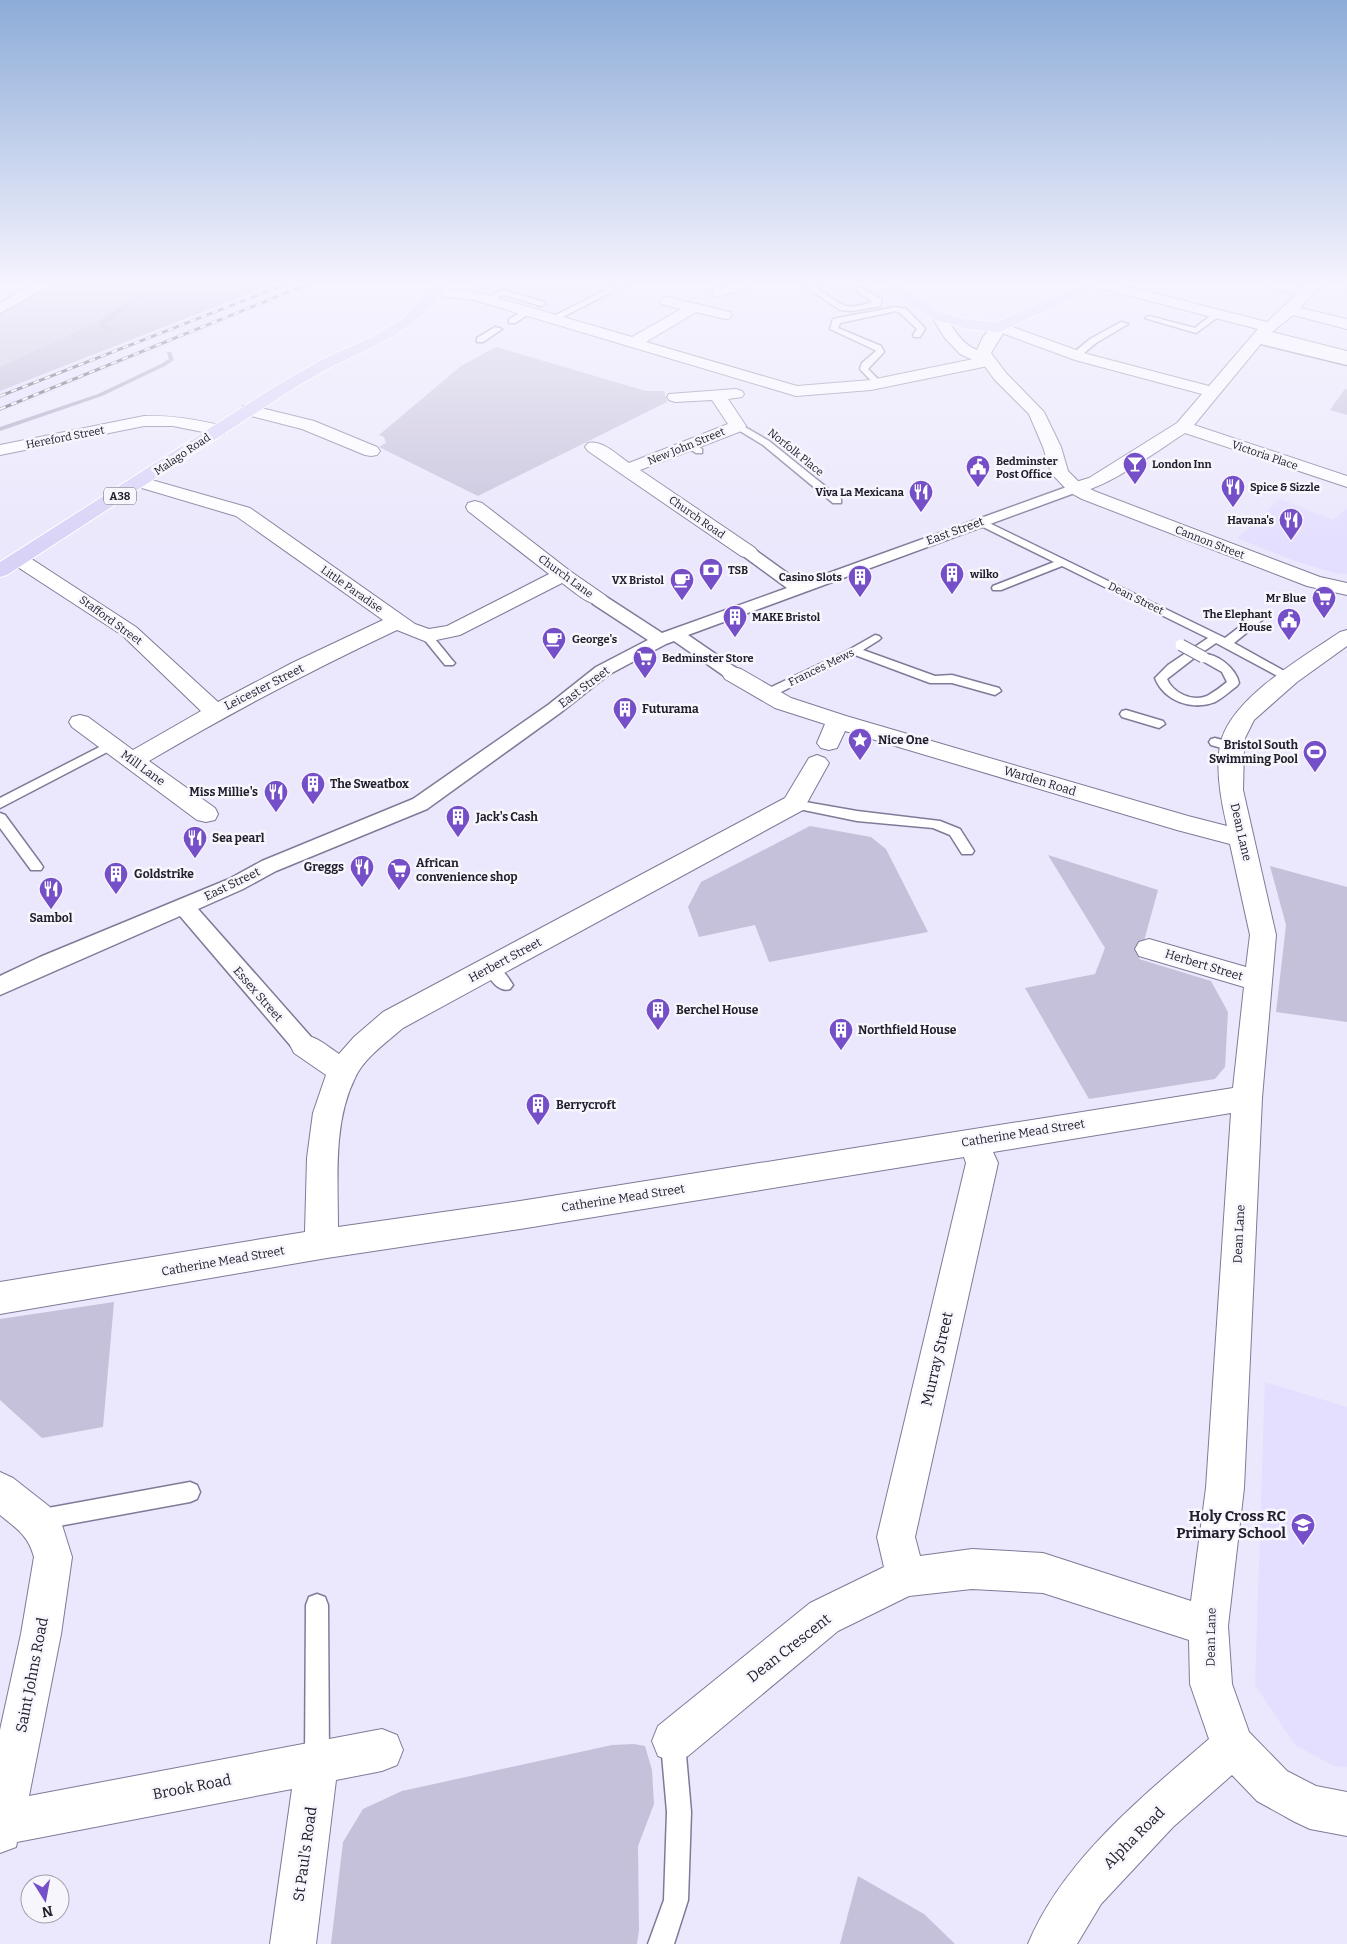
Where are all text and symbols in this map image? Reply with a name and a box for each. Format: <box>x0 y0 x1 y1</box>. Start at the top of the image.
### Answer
street label: Hereford Street <box>25 424 105 451</box>
street label: New John Street <box>646 425 727 468</box>
street label: Norfolk Place <box>765 426 826 479</box>
street label: Malago Road <box>152 431 213 478</box>
street label: Victoria Place <box>1230 438 1300 473</box>
bar icon: London Inn <box>1122 451 1148 485</box>
public building icon: Bedminster Post Office <box>965 454 991 488</box>
place label: Bedminster Post Office <box>996 455 1058 481</box>
place label: London Inn <box>1152 458 1212 471</box>
restaurant icon: Spice & Sizzle <box>1220 474 1246 508</box>
restaurant icon: Viva La Mexicana <box>908 479 934 513</box>
place label: Spice & Sizzle <box>1250 481 1320 494</box>
place label: Viva La Mexicana <box>815 486 905 499</box>
road number: A38 <box>104 488 136 504</box>
street label: Church Road <box>666 493 728 542</box>
restaurant icon: Havana's <box>1278 507 1304 541</box>
street label: East Street <box>924 514 986 548</box>
place label: Havana's <box>1227 514 1275 527</box>
street label: Cannon Street <box>1173 523 1246 562</box>
street label: Church Lane <box>536 552 596 601</box>
bank icon: TSB <box>698 557 724 591</box>
building icon: wilko <box>939 561 965 595</box>
street label: Little Paradise <box>318 563 385 615</box>
place label: TSB <box>728 564 748 577</box>
building icon: Casino Slots <box>847 564 873 598</box>
cafe icon: VX Bristol <box>669 567 695 601</box>
place label: wilko <box>969 568 999 581</box>
place label: Casino Slots <box>779 571 843 584</box>
place label: VX Bristol <box>612 574 665 587</box>
street label: Dean Street <box>1106 579 1166 617</box>
supermarket icon: Mr Blue <box>1311 585 1337 619</box>
place label: Mr Blue <box>1266 592 1306 605</box>
street label: Stafford Street <box>77 593 145 648</box>
building icon: MAKE Bristol <box>722 604 748 638</box>
public building icon: The Elephant House <box>1276 607 1302 641</box>
place label: The Elephant House <box>1203 608 1273 634</box>
place label: MAKE Bristol <box>752 611 821 624</box>
cafe icon: George's <box>541 626 567 660</box>
place label: George's <box>572 633 618 646</box>
supermarket icon: Bedminster Store <box>632 645 658 679</box>
street label: Frances Mews <box>786 646 856 689</box>
place label: Bedminster Store <box>662 652 754 665</box>
street label: Leicester Street <box>222 661 307 713</box>
street label: East Street <box>556 663 613 711</box>
building icon: Futurama <box>612 696 638 730</box>
place label: Futurama <box>642 702 699 716</box>
place icon: Nice One <box>847 727 873 761</box>
place label: Nice One <box>878 733 929 747</box>
place label: Bristol South Swimming Pool <box>1209 738 1298 766</box>
sports icon: Bristol South Swimming Pool <box>1302 739 1328 773</box>
street label: Mill Lane <box>118 747 168 789</box>
street label: Warden Road <box>1002 763 1078 799</box>
building icon: The Sweatbox <box>300 771 326 805</box>
place label: The Sweatbox <box>330 777 409 791</box>
restaurant icon: Miss Millie's <box>263 779 289 813</box>
place label: Miss Millie's <box>189 785 258 799</box>
street label: Dean Lane <box>1228 802 1254 862</box>
building icon: Jack's Cash <box>445 804 471 838</box>
place label: Jack's Cash <box>475 810 538 824</box>
restaurant icon: Sea pearl <box>182 825 208 859</box>
place label: Sea pearl <box>212 831 265 845</box>
restaurant icon: Greggs <box>349 854 375 888</box>
place label: African convenience shop <box>416 856 518 884</box>
supermarket icon: African convenience shop <box>386 857 412 891</box>
place label: Greggs <box>304 860 344 874</box>
building icon: Goldstrike <box>103 861 129 895</box>
street label: East Street <box>202 864 263 903</box>
place label: Goldstrike <box>134 867 194 881</box>
restaurant icon: Sambol <box>38 876 64 910</box>
place label: Sambol <box>30 911 73 925</box>
street label: Herbert Street <box>466 935 544 985</box>
street label: Herbert Street <box>1163 947 1245 984</box>
street label: Essex Street <box>230 964 286 1025</box>
building icon: Berchel House <box>645 997 671 1031</box>
place label: Berchel House <box>676 1003 759 1017</box>
building icon: Northfield House <box>828 1017 854 1051</box>
place label: Northfield House <box>858 1023 957 1037</box>
building icon: Berrycroft <box>525 1092 551 1126</box>
place label: Berrycroft <box>556 1098 616 1112</box>
street label: Catherine Mead Street <box>960 1116 1086 1150</box>
street label: Catherine Mead Street <box>560 1181 686 1215</box>
street label: Dean Lane <box>1230 1204 1248 1264</box>
street label: Catherine Mead Street <box>160 1243 286 1279</box>
street label: Murray Street <box>917 1310 957 1408</box>
place label: Holy Cross RC Primary School <box>1176 1507 1286 1542</box>
school or university icon: Holy Cross RC Primary School <box>1290 1512 1316 1546</box>
street label: Dean Lane <box>1203 1607 1219 1667</box>
street label: Dean Crescent <box>744 1609 835 1686</box>
street label: Saint Johns Road <box>12 1616 52 1734</box>
street label: Brook Road <box>151 1771 233 1803</box>
street label: Alpha Road <box>1100 1803 1169 1872</box>
street label: St Paul's Road <box>289 1805 321 1903</box>
north arrow <box>20 1874 70 1924</box>
text: N <box>40 1902 54 1921</box>

